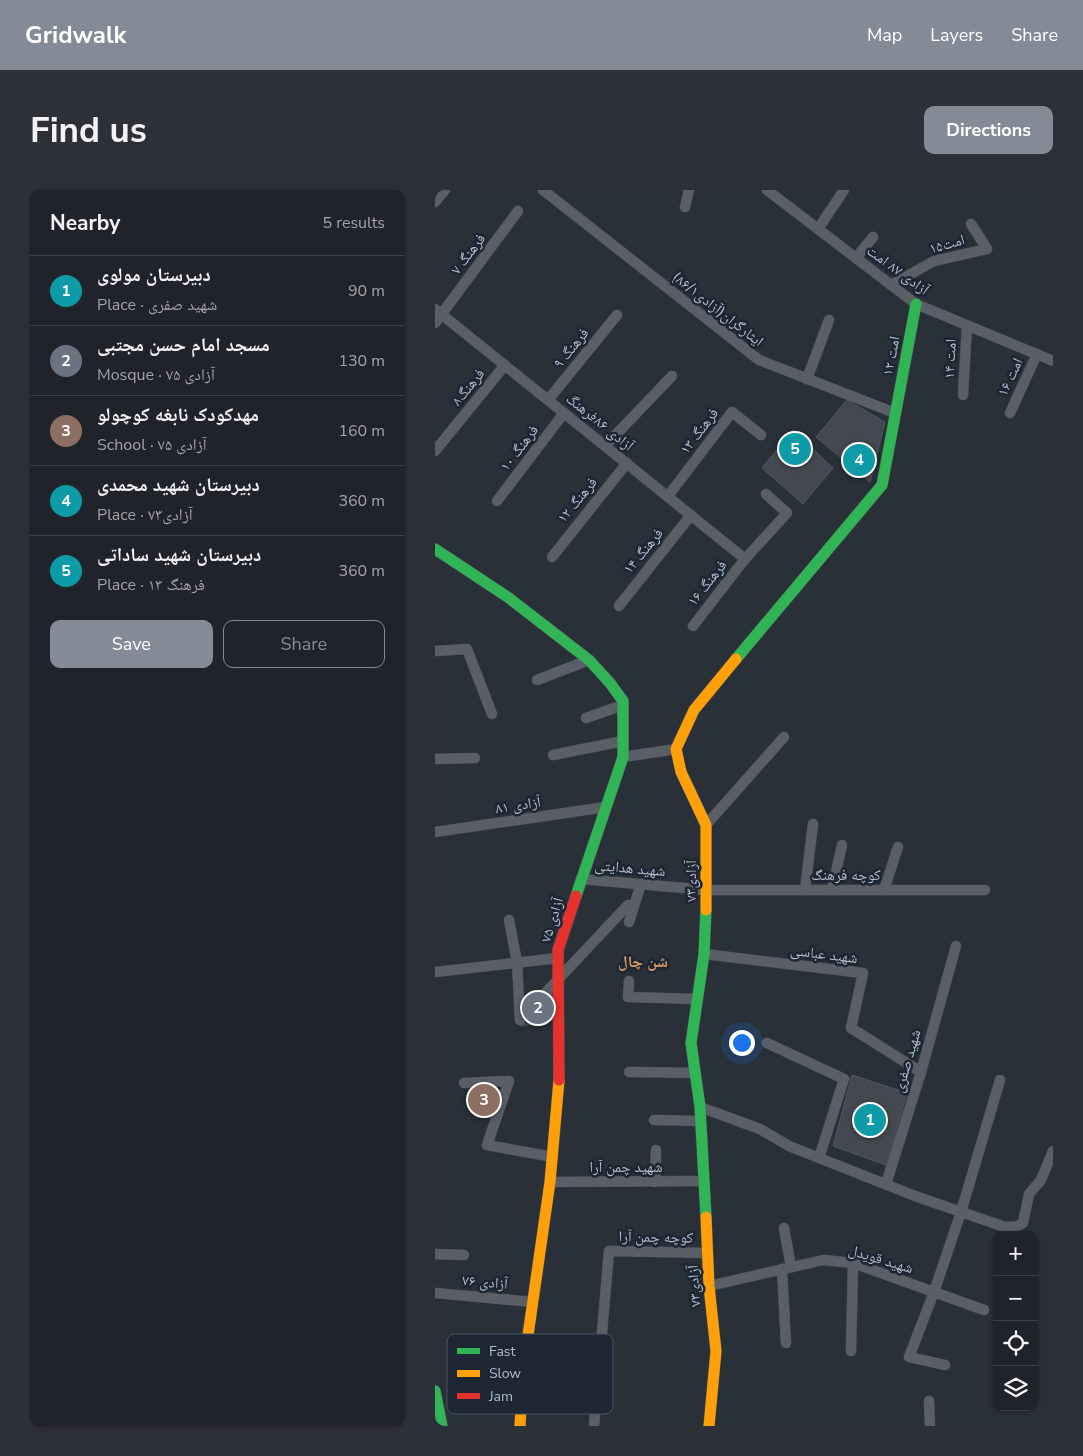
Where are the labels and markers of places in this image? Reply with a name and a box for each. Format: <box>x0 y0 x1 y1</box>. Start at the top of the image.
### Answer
pin: 5 <box>779 430 811 468</box>
pin: 4 <box>843 441 875 479</box>
pin: 2 <box>522 989 554 1027</box>
pin: 3 <box>468 1081 500 1119</box>
pin: 1 <box>854 1101 886 1139</box>

